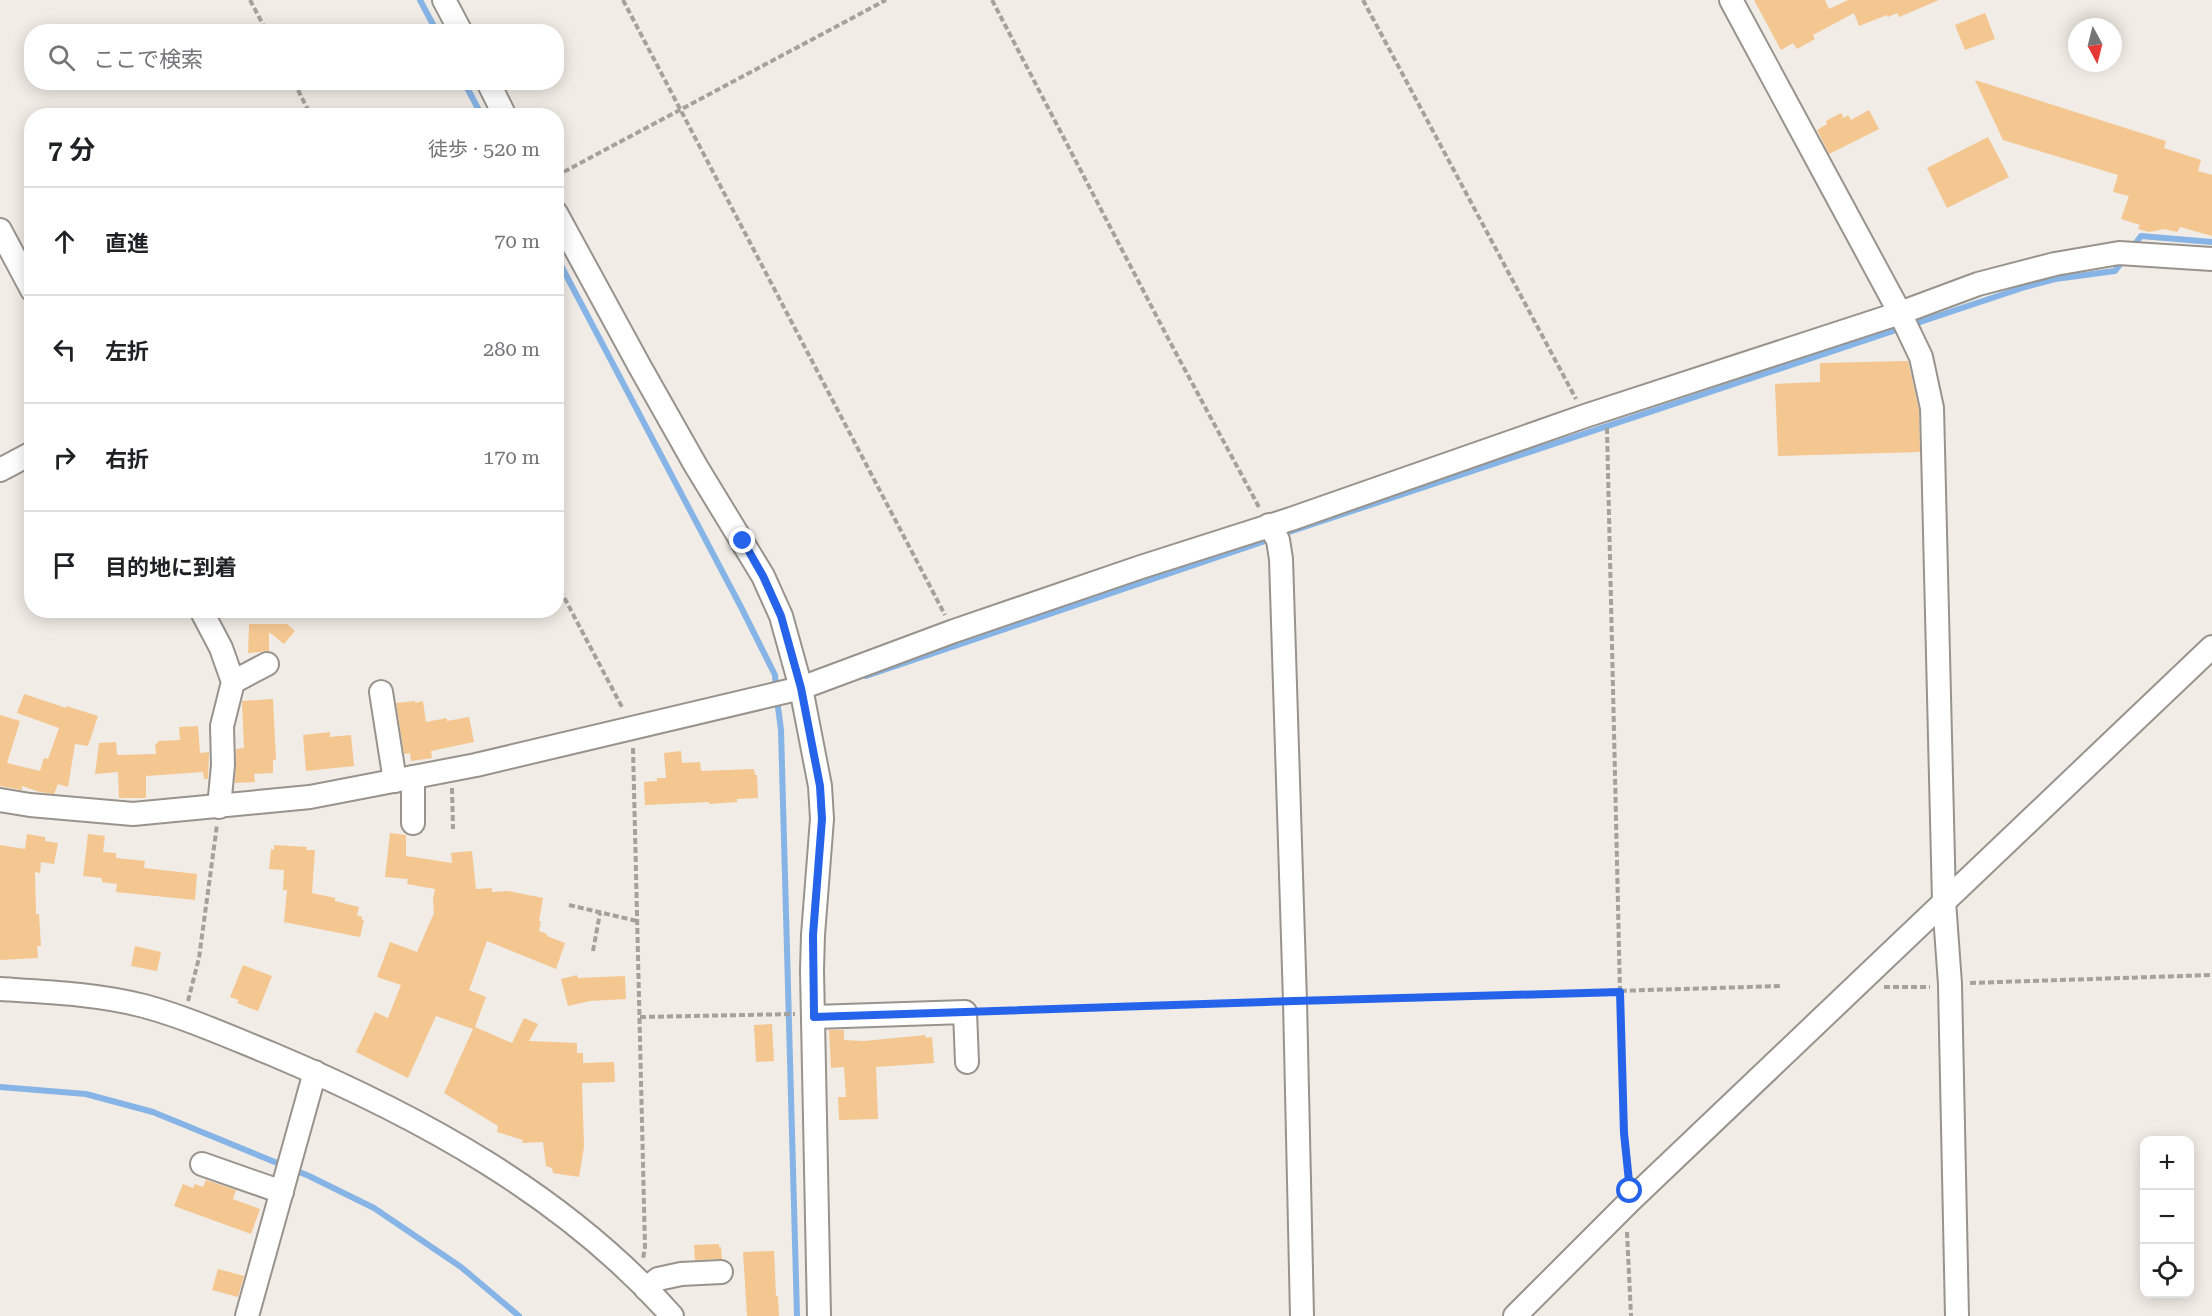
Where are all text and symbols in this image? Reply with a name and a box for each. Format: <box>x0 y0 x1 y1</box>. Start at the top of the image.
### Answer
north arrow <box>2068 18 2122 72</box>
search box <box>24 24 564 90</box>
icon: search <box>45 41 78 74</box>
text: ここで検索 <box>93 47 203 72</box>
text: 7 分 <box>48 135 95 165</box>
text: 徒歩 · 520 m <box>428 137 540 161</box>
icon: ahead <box>48 225 81 258</box>
text: 70 m <box>494 229 540 253</box>
text: 直進 <box>105 231 149 256</box>
icon: left <box>48 333 81 366</box>
text: 280 m <box>483 337 540 361</box>
text: 左折 <box>105 339 149 364</box>
icon: right <box>48 441 81 474</box>
text: 170 m <box>483 445 540 469</box>
text: 右折 <box>105 447 149 472</box>
route end <box>729 527 755 553</box>
icon: arrive <box>48 549 81 582</box>
text: 目的地に到着 <box>105 555 237 580</box>
map controls <box>2140 1136 2194 1298</box>
button: + <box>2140 1136 2194 1190</box>
route start <box>1616 1177 1642 1203</box>
button: − <box>2140 1190 2194 1244</box>
button: locate <box>2140 1244 2194 1298</box>

